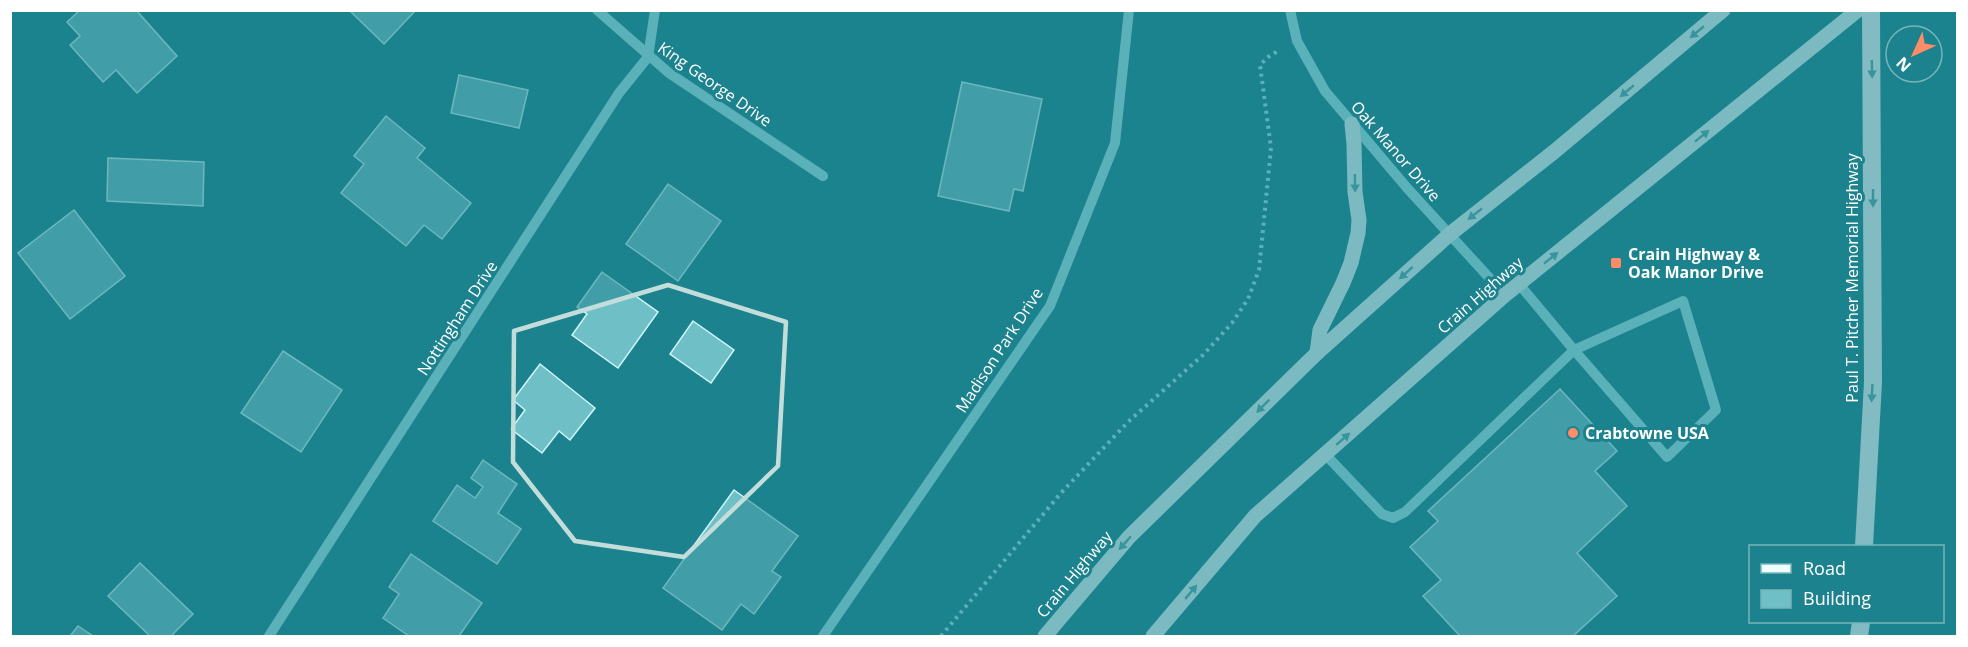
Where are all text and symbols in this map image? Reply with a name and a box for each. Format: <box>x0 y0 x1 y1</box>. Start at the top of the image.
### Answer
north arrow <box>1884 24 1944 84</box>
one-way arrow <box>1690 25 1705 38</box>
street label: King George Drive <box>654 36 776 132</box>
text: N <box>1891 52 1916 77</box>
one-way arrow <box>1867 59 1877 78</box>
one-way arrow <box>1620 84 1635 97</box>
street label: Oak Manor Drive <box>1346 96 1446 206</box>
one-way arrow <box>1694 129 1710 142</box>
street label: Paul T. Pitcher Memorial Highway <box>1841 152 1863 403</box>
one-way arrow <box>1350 173 1359 192</box>
one-way arrow <box>1868 189 1878 208</box>
one-way arrow <box>1468 207 1483 219</box>
place label: Crain Highway & Oak Manor Drive <box>1628 243 1764 283</box>
street label: Crain Highway <box>1432 251 1528 338</box>
one-way arrow <box>1543 252 1559 265</box>
street label: Nottingham Drive <box>412 256 502 380</box>
marker: Crain Highway & Oak Manor Drive <box>1609 256 1623 270</box>
one-way arrow <box>1399 266 1414 279</box>
street label: Madison Park Drive <box>950 283 1048 417</box>
one-way arrow <box>1868 384 1877 403</box>
one-way arrow <box>1257 398 1271 412</box>
place label: Crabtowne USA <box>1585 422 1710 444</box>
marker: Crabtowne USA <box>1566 426 1580 440</box>
one-way arrow <box>1335 432 1350 446</box>
street label: Crain Highway <box>1031 525 1117 622</box>
one-way arrow <box>1119 535 1132 550</box>
legend <box>1749 545 1944 623</box>
text: Road <box>1803 556 1846 580</box>
one-way arrow <box>1184 585 1197 600</box>
text: Building <box>1803 586 1871 610</box>

